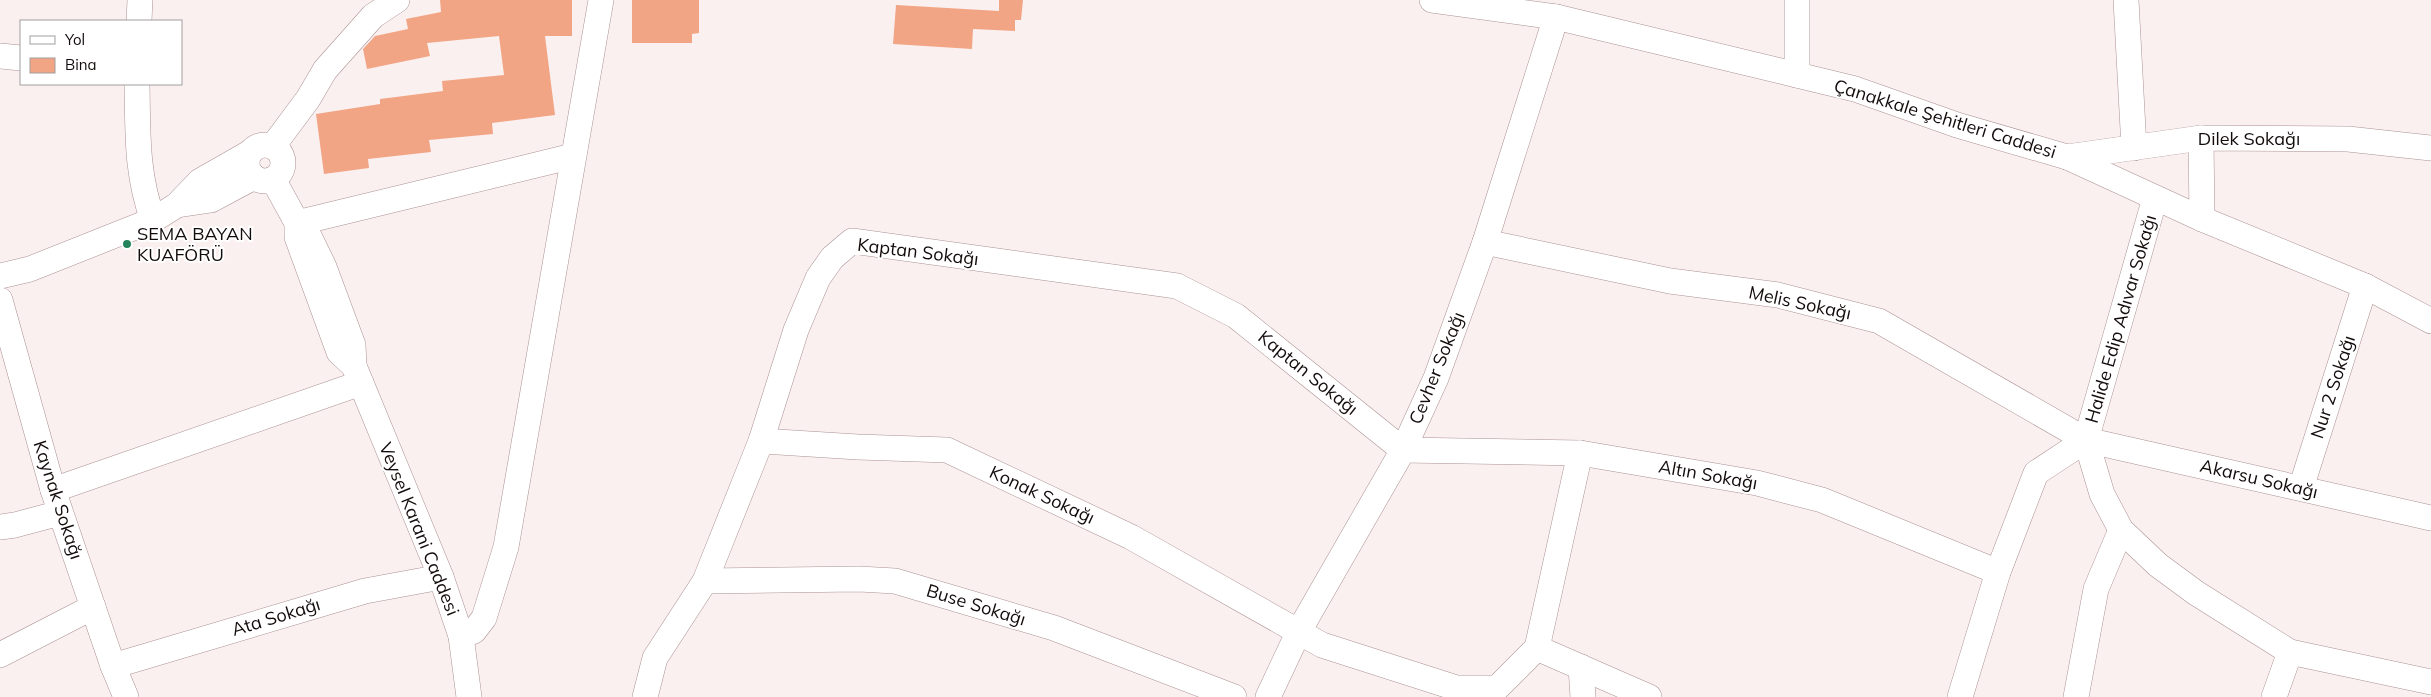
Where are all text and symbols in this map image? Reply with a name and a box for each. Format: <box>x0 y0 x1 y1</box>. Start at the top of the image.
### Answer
legend <box>20 20 182 85</box>
text: Yol <box>64 30 85 49</box>
text: Bina <box>65 55 97 74</box>
street label: Çanakkale Şehitleri Caddesi <box>1831 74 2059 163</box>
street label: Dilek Sokağı <box>2198 127 2300 150</box>
street label: Halide Edip Adıvar Sokağı <box>2080 212 2161 426</box>
place label: SEMA BAYAN KUAFÖRÜ <box>137 222 253 266</box>
street label: Kaptan Sokağı <box>856 233 980 270</box>
marker: SEMA BAYAN KUAFÖRÜ <box>121 238 133 250</box>
street label: Melis Sokağı <box>1747 280 1853 325</box>
street label: Cevher Sokağı <box>1404 308 1470 427</box>
street label: Kaptan Sokağı <box>1254 325 1363 420</box>
street label: Nur 2 Sokağı <box>2305 332 2360 441</box>
street label: Kaynak Sokağı <box>28 438 89 562</box>
street label: Veysel Karani Caddesi <box>374 439 465 619</box>
street label: Akarsu Sokağı <box>2198 454 2320 503</box>
street label: Altın Sokağı <box>1657 455 1759 495</box>
street label: Konak Sokağı <box>986 460 1098 529</box>
street label: Buse Sokağı <box>924 579 1029 631</box>
street label: Ata Sokağı <box>229 592 323 641</box>

